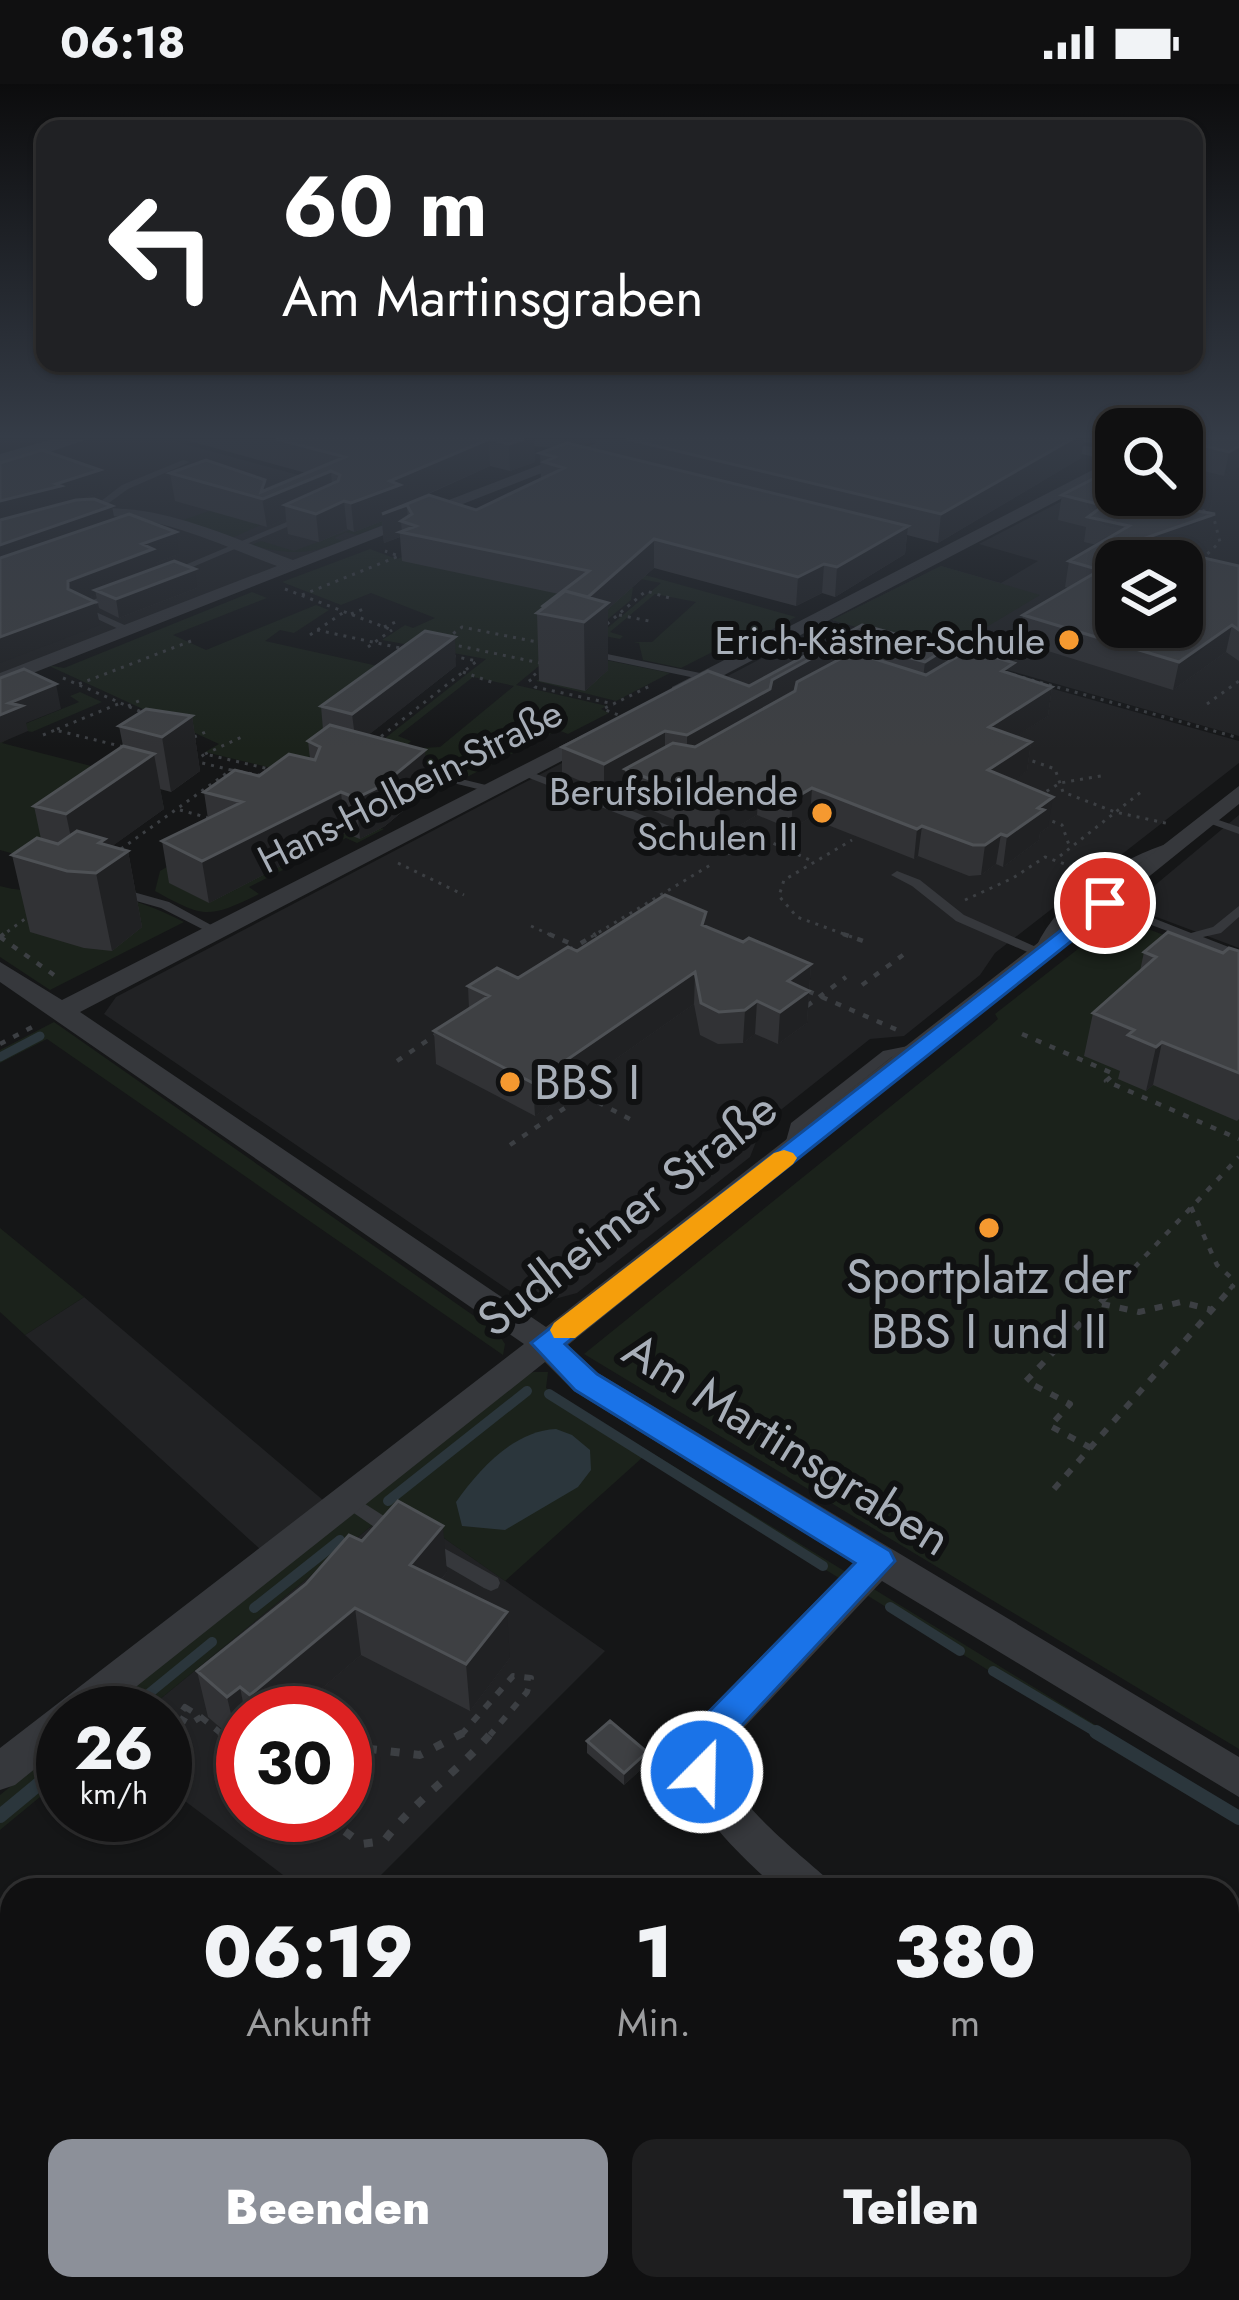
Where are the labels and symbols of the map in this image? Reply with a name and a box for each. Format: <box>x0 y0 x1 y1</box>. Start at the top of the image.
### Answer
place label: Erich-Kästner-Schule <box>715 612 1045 669</box>
marker: Erich-Kästner-Schule <box>1056 627 1082 653</box>
street label: Hans-Holbein-Straße <box>248 684 572 888</box>
place label: Berufsbildende Schulen II <box>549 763 798 865</box>
marker: Berufsbildende Schulen II <box>809 800 835 826</box>
pin <box>1054 852 1156 954</box>
place label: BBS I <box>534 1048 640 1117</box>
marker: BBS I <box>497 1069 523 1095</box>
street label: Sudheimer Straße <box>463 1075 791 1353</box>
marker: Sportplatz der BBS I und II <box>976 1215 1002 1241</box>
place label: Sportplatz der BBS I und II <box>846 1242 1132 1366</box>
street label: Am Martinsgraben <box>610 1315 964 1573</box>
speed limit sign: 30 <box>216 1686 372 1842</box>
position arrow <box>639 1709 765 1835</box>

